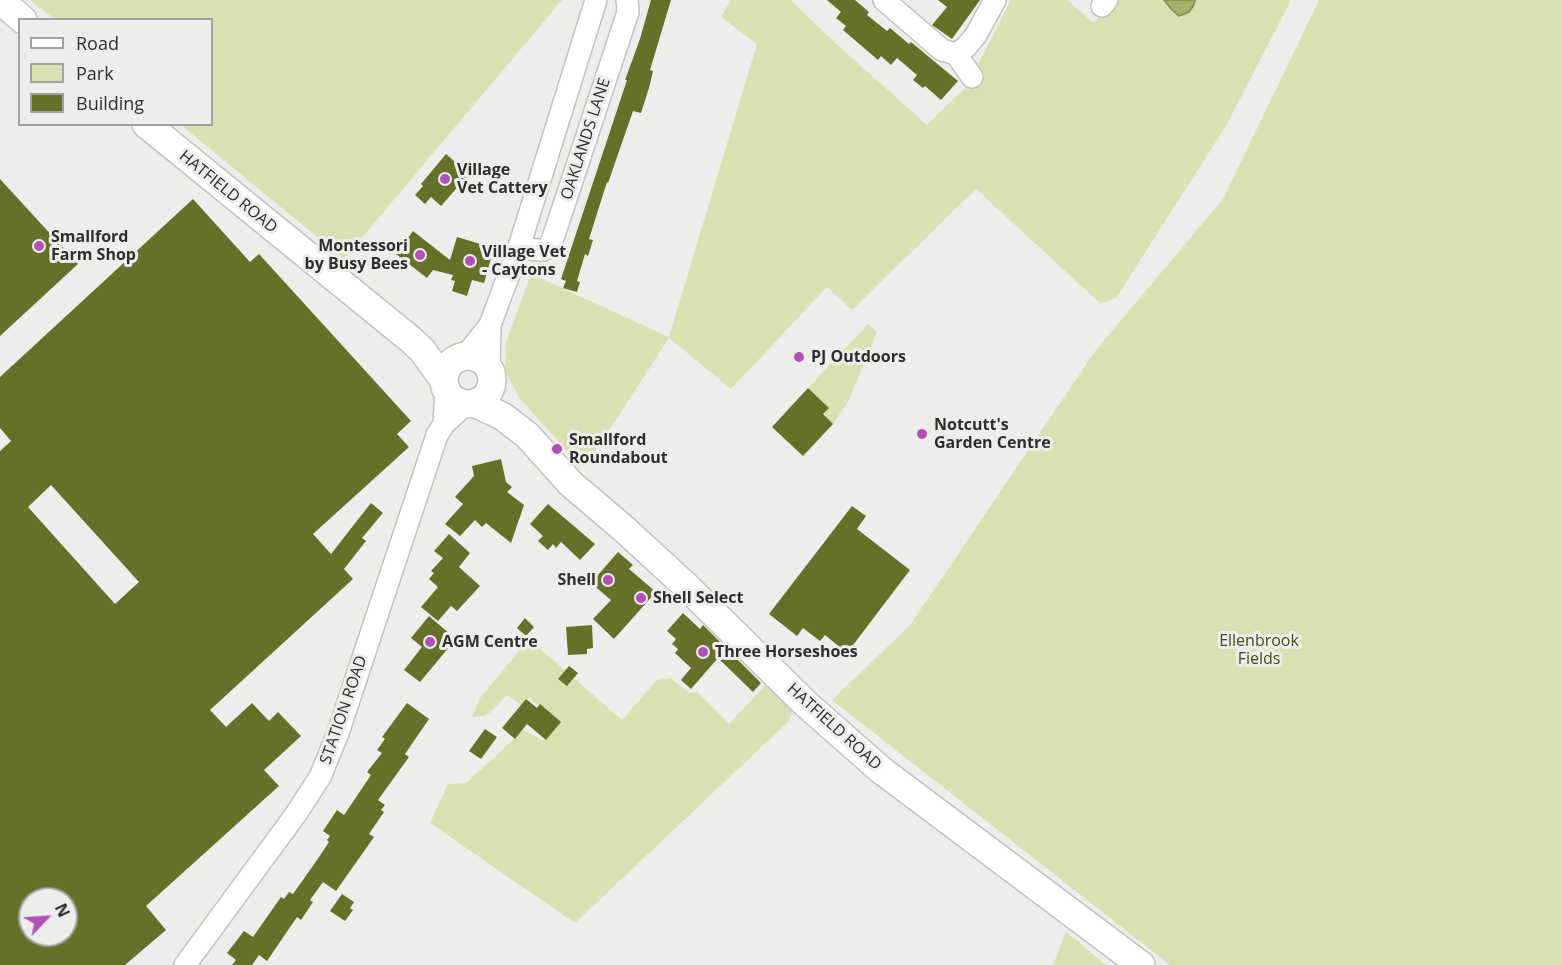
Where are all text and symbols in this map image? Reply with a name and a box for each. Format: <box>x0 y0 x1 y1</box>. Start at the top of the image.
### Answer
legend <box>18 18 213 126</box>
text: Road <box>76 31 119 55</box>
text: Park <box>76 61 114 85</box>
street label: OAKLANDS LANE <box>557 76 615 202</box>
text: Building <box>76 91 144 115</box>
street label: HATFIELD ROAD <box>175 147 281 237</box>
place label: Village Vet Cattery <box>457 160 548 198</box>
marker: Village Vet Cattery <box>438 172 452 186</box>
place label: Smallford Farm Shop <box>51 227 136 265</box>
place label: Montessori by Busy Bees <box>305 236 408 274</box>
marker: Smallford Farm Shop <box>32 239 46 253</box>
place label: Village Vet - Caytons <box>482 242 566 280</box>
marker: Montessori by Busy Bees <box>413 248 427 262</box>
marker: Village Vet - Caytons <box>463 254 477 268</box>
place label: PJ Outdoors <box>811 347 906 367</box>
marker: PJ Outdoors <box>792 350 806 364</box>
place label: Notcutt's Garden Centre <box>934 415 1051 453</box>
marker: Notcutt's Garden Centre <box>915 427 929 441</box>
place label: Smallford Roundabout <box>569 430 668 468</box>
marker: Smallford Roundabout <box>550 442 564 456</box>
place label: Shell <box>557 570 596 590</box>
marker: Shell <box>601 573 615 587</box>
place label: Shell Select <box>653 588 743 608</box>
marker: Shell Select <box>634 591 648 605</box>
park label: Ellenbrook Fields <box>1219 631 1299 669</box>
place label: AGM Centre <box>442 632 538 652</box>
marker: AGM Centre <box>423 635 437 649</box>
place label: Three Horseshoes <box>715 642 858 662</box>
marker: Three Horseshoes <box>696 645 710 659</box>
street label: STATION ROAD <box>316 653 372 767</box>
street label: HATFIELD ROAD <box>783 680 885 774</box>
north arrow <box>18 887 78 947</box>
text: N <box>50 900 75 921</box>

